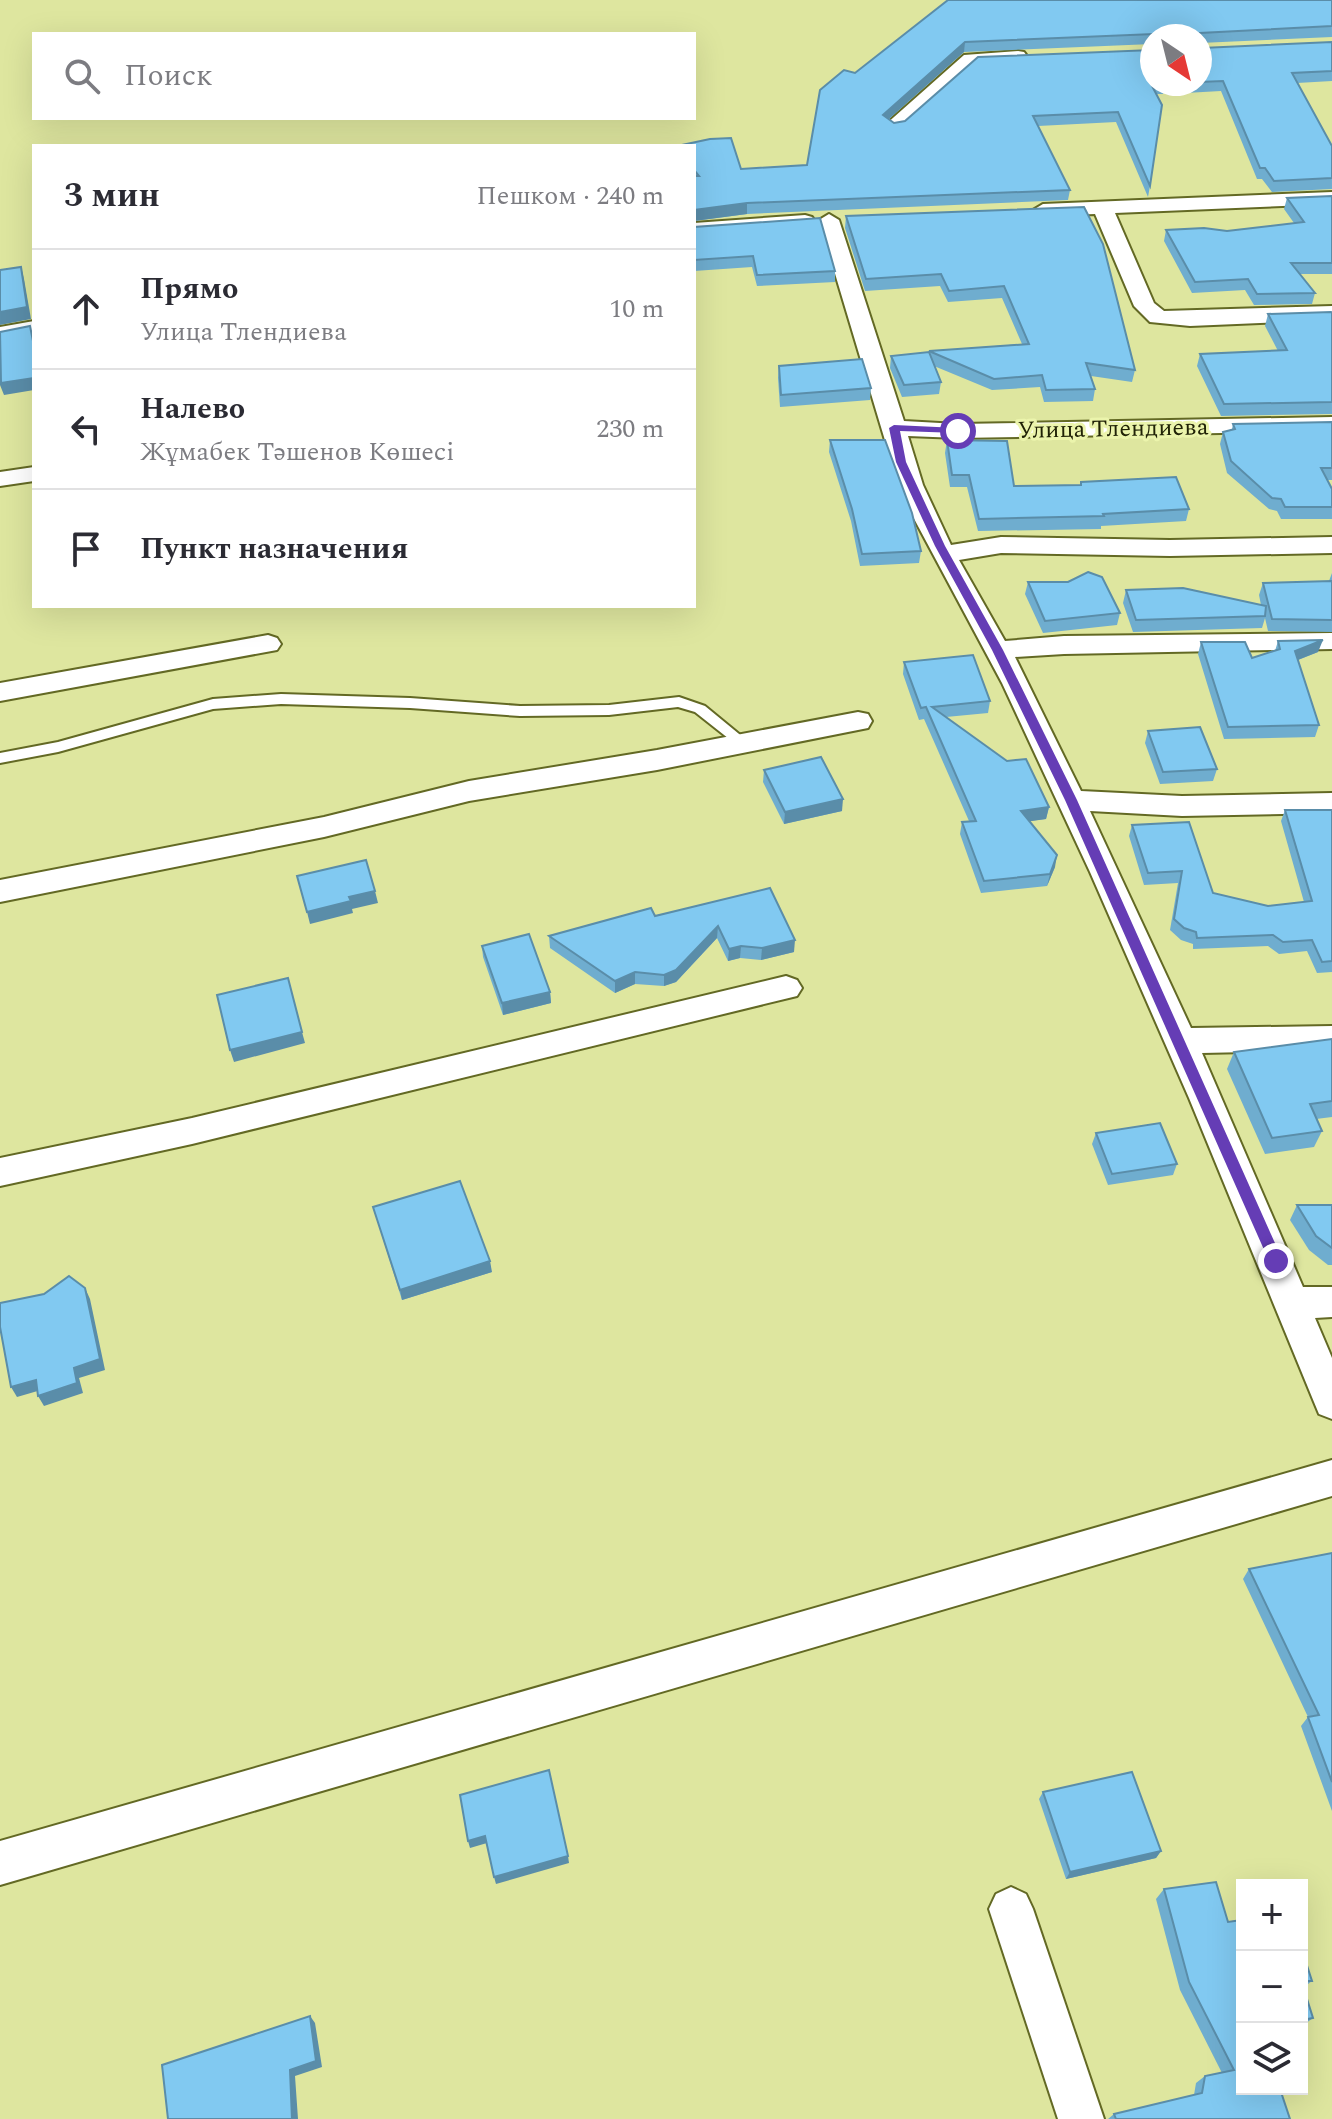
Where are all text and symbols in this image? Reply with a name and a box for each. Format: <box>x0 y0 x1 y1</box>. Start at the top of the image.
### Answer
north arrow <box>1140 24 1212 96</box>
search box <box>32 32 696 120</box>
text: Поиск <box>124 53 213 99</box>
icon: search <box>60 54 104 98</box>
text: 3 мин <box>64 170 160 222</box>
text: Пешком · 240 m <box>477 176 664 216</box>
text: Прямо <box>140 266 238 312</box>
icon: ahead <box>64 287 108 331</box>
text: 10 m <box>609 289 664 329</box>
text: Улица Тлендиева <box>140 312 347 352</box>
text: Налево <box>140 386 245 432</box>
icon: left <box>64 407 108 451</box>
text: 230 m <box>596 409 664 449</box>
street label: Улица Тлендиева <box>1017 409 1209 449</box>
route start <box>940 413 976 449</box>
text: Жұмабек Тәшенов Көшесі <box>140 432 454 472</box>
text: Пункт назначения <box>140 526 408 572</box>
icon: arrive <box>64 527 108 571</box>
route end <box>1258 1243 1294 1279</box>
map controls <box>1236 1879 1308 2095</box>
button: + <box>1236 1879 1308 1951</box>
button: − <box>1236 1951 1308 2023</box>
button: layers <box>1236 2023 1308 2095</box>

